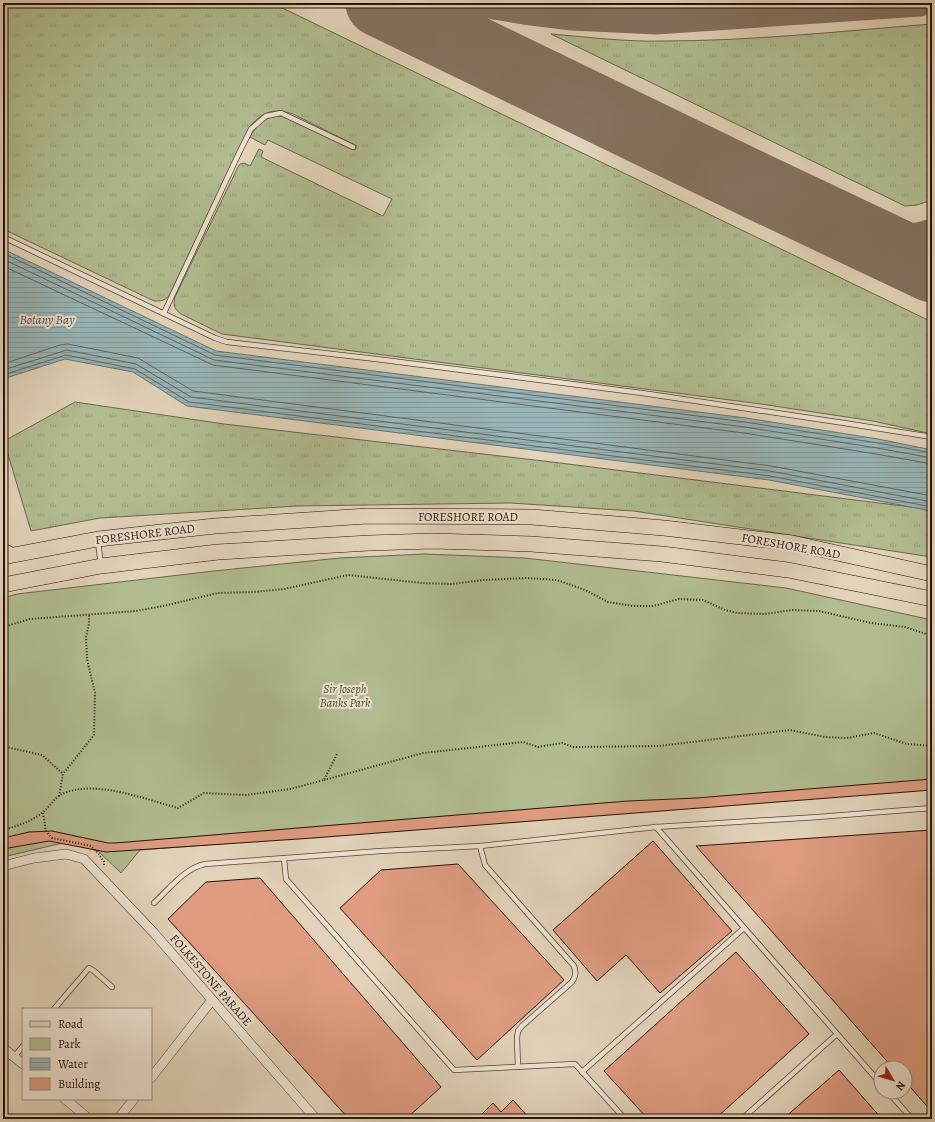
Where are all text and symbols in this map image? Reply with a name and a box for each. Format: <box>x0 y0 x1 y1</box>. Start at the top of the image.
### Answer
water label: Botany Bay <box>19 311 75 328</box>
street label: FORESHORE ROAD <box>418 509 518 525</box>
street label: FORESHORE ROAD <box>94 520 196 548</box>
street label: FORESHORE ROAD <box>740 529 842 563</box>
park label: Sir Joseph Banks Park <box>320 681 371 711</box>
street label: FOLKESTONE PARADE <box>167 931 255 1029</box>
legend <box>22 1008 152 1100</box>
text: Road <box>58 1016 84 1032</box>
text: Park <box>58 1036 81 1052</box>
text: Water <box>57 1056 88 1072</box>
north arrow <box>873 1060 913 1100</box>
text: Building <box>58 1076 100 1092</box>
text: N <box>892 1078 909 1094</box>

